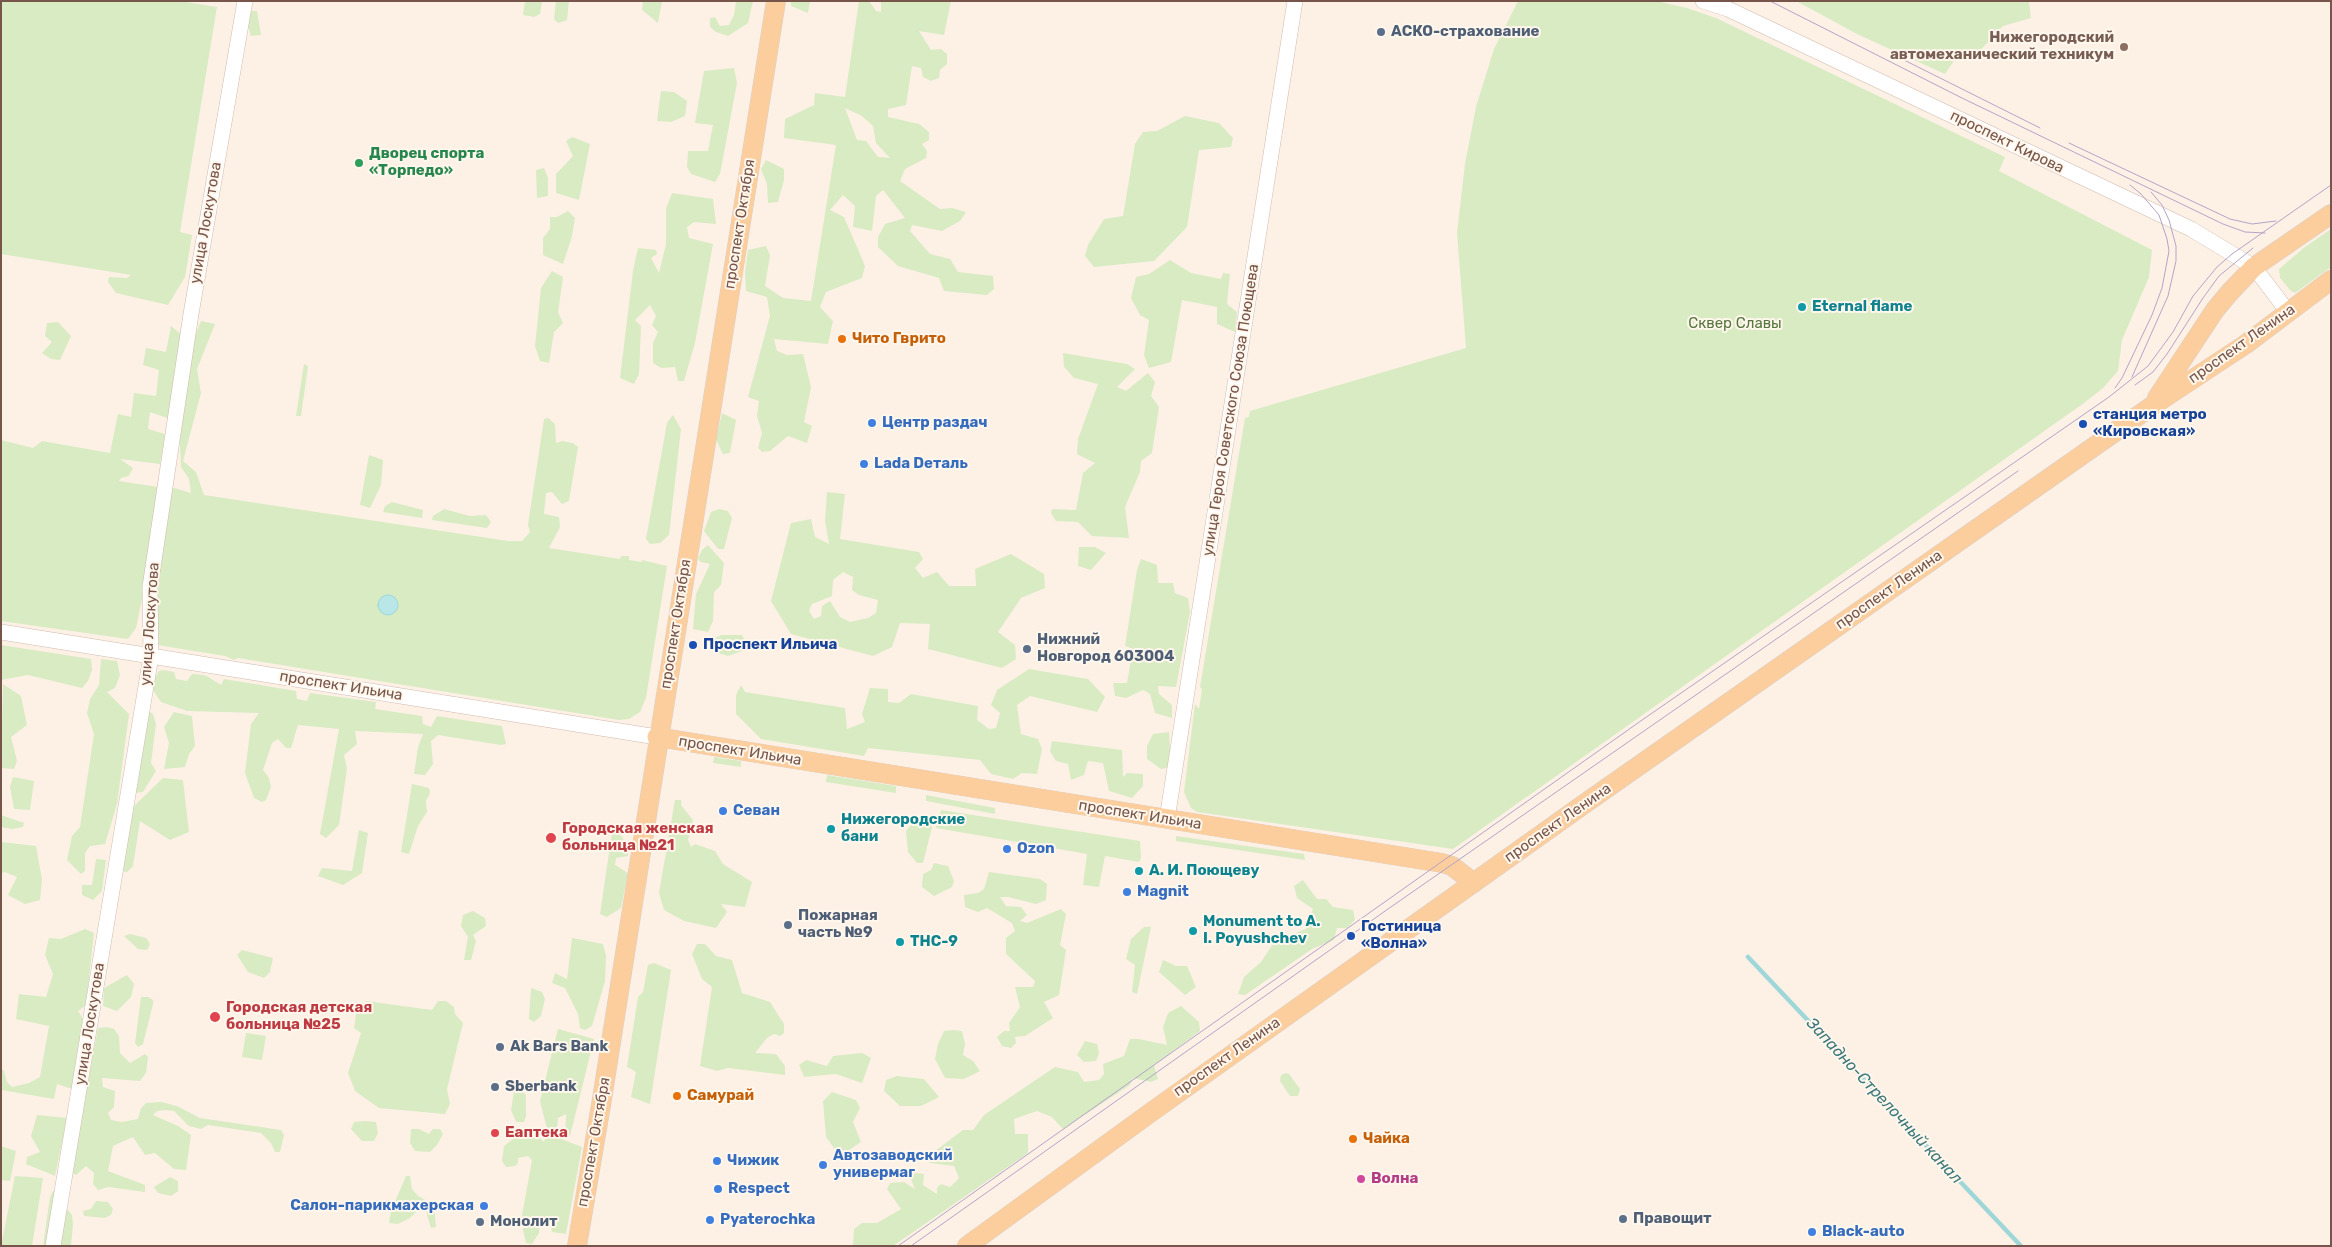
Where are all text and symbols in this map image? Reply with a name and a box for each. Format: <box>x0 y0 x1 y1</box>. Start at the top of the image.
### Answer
place label: АСКО-страхование <box>1391 23 1539 41</box>
marker: АСКО-страхование <box>1375 26 1387 38</box>
place label: Нижегородский автомеханический техникум <box>1890 29 2114 64</box>
marker: Нижегородский автомеханический техникум <box>2118 41 2130 53</box>
street label: проспект Кирова <box>1947 107 2067 177</box>
place label: Дворец спорта «Торпедо» <box>369 145 484 180</box>
marker: Дворец спорта «Торпедо» <box>353 157 365 169</box>
street label: проспект Октября <box>721 158 759 290</box>
street label: улица Лоскутова <box>186 161 226 285</box>
street label: улица Героя Советского Союза Поющева <box>1199 263 1263 557</box>
place label: Eternal flame <box>1812 298 1912 316</box>
street label: проспект Ленина <box>2185 300 2299 388</box>
marker: Eternal flame <box>1796 301 1808 313</box>
park label: Сквер Славы <box>1688 315 1782 333</box>
place label: Чито Гврито <box>852 330 946 348</box>
marker: Чито Гврито <box>836 333 848 345</box>
place label: станция метро «Кировская» <box>2093 406 2207 441</box>
place label: Центр раздач <box>882 414 987 432</box>
marker: Центр раздач <box>866 417 878 429</box>
marker: станция метро «Кировская» <box>2077 418 2089 430</box>
place label: Lada Dеталь <box>874 455 968 473</box>
marker: Lada Dеталь <box>858 458 870 470</box>
street label: проспект Ленина <box>1832 546 1946 634</box>
street label: проспект Октября <box>657 558 695 690</box>
street label: улица Лоскутова <box>137 562 163 686</box>
place label: Нижний Новгород 603004 <box>1037 631 1175 666</box>
place label: Проспект Ильича <box>703 636 837 654</box>
marker: Проспект Ильича <box>687 639 699 651</box>
marker: Нижний Новгород 603004 <box>1021 643 1033 655</box>
street label: проспект Ильича <box>278 667 404 705</box>
street label: проспект Ильича <box>677 732 803 770</box>
street label: проспект Ленина <box>1501 779 1615 867</box>
street label: проспект Ильича <box>1077 796 1203 834</box>
place label: Севан <box>733 802 780 820</box>
marker: Севан <box>717 805 729 817</box>
place label: Нижегородские бани <box>841 811 965 846</box>
place label: Городская женская больница №21 <box>562 820 714 855</box>
marker: Нижегородские бани <box>825 823 837 835</box>
marker: Городская женская больница №21 <box>544 831 558 845</box>
place label: Ozon <box>1017 840 1055 858</box>
marker: Ozon <box>1001 843 1013 855</box>
place label: А. И. Поющеву <box>1149 862 1259 880</box>
marker: А. И. Поющеву <box>1133 865 1145 877</box>
place label: Magnit <box>1137 883 1189 901</box>
marker: Magnit <box>1121 886 1133 898</box>
place label: Пожарная часть №9 <box>798 907 878 942</box>
place label: Monument to A. I. Poyushchev <box>1203 913 1321 948</box>
place label: Гостиница «Волна» <box>1361 918 1441 953</box>
marker: Пожарная часть №9 <box>782 919 794 931</box>
marker: Monument to A. I. Poyushchev <box>1187 925 1199 937</box>
marker: Гостиница «Волна» <box>1345 930 1357 942</box>
place label: ТНС-9 <box>910 933 958 951</box>
marker: ТНС-9 <box>894 936 906 948</box>
street label: улица Лоскутова <box>71 962 109 1086</box>
place label: Городская детская больница №25 <box>226 999 372 1034</box>
marker: Городская детская больница №25 <box>208 1010 222 1024</box>
street label: проспект Ленина <box>1170 1013 1284 1101</box>
water label: Западно-Стрелочный канал <box>1802 1014 1966 1188</box>
place label: Ak Bars Bank <box>510 1038 608 1056</box>
marker: Ak Bars Bank <box>494 1041 506 1053</box>
street label: проспект Октября <box>574 1076 614 1208</box>
place label: Sberbank <box>505 1078 577 1096</box>
marker: Sberbank <box>489 1081 501 1093</box>
place label: Самурай <box>687 1087 754 1105</box>
marker: Самурай <box>671 1090 683 1102</box>
place label: Еаптека <box>505 1124 568 1142</box>
marker: Еаптека <box>489 1127 501 1139</box>
place label: Чайка <box>1363 1130 1410 1148</box>
marker: Чайка <box>1347 1133 1359 1145</box>
place label: Автозаводский универмаг <box>833 1147 953 1182</box>
place label: Чижик <box>727 1152 779 1170</box>
marker: Чижик <box>711 1155 723 1167</box>
marker: Автозаводский универмаг <box>817 1159 829 1171</box>
place label: Волна <box>1371 1170 1418 1188</box>
marker: Волна <box>1355 1173 1367 1185</box>
place label: Respect <box>728 1180 790 1198</box>
marker: Respect <box>712 1183 724 1195</box>
place label: Салон-парикмахерская <box>290 1197 474 1215</box>
marker: Салон-парикмахерская <box>478 1200 490 1212</box>
place label: Правощит <box>1633 1210 1711 1228</box>
place label: Pyaterochka <box>720 1211 815 1229</box>
place label: Монолит <box>490 1213 557 1231</box>
marker: Правощит <box>1617 1213 1629 1225</box>
marker: Pyaterochka <box>704 1214 716 1226</box>
marker: Монолит <box>474 1216 486 1228</box>
place label: Black-auto <box>1822 1223 1905 1241</box>
marker: Black-auto <box>1806 1226 1818 1238</box>

